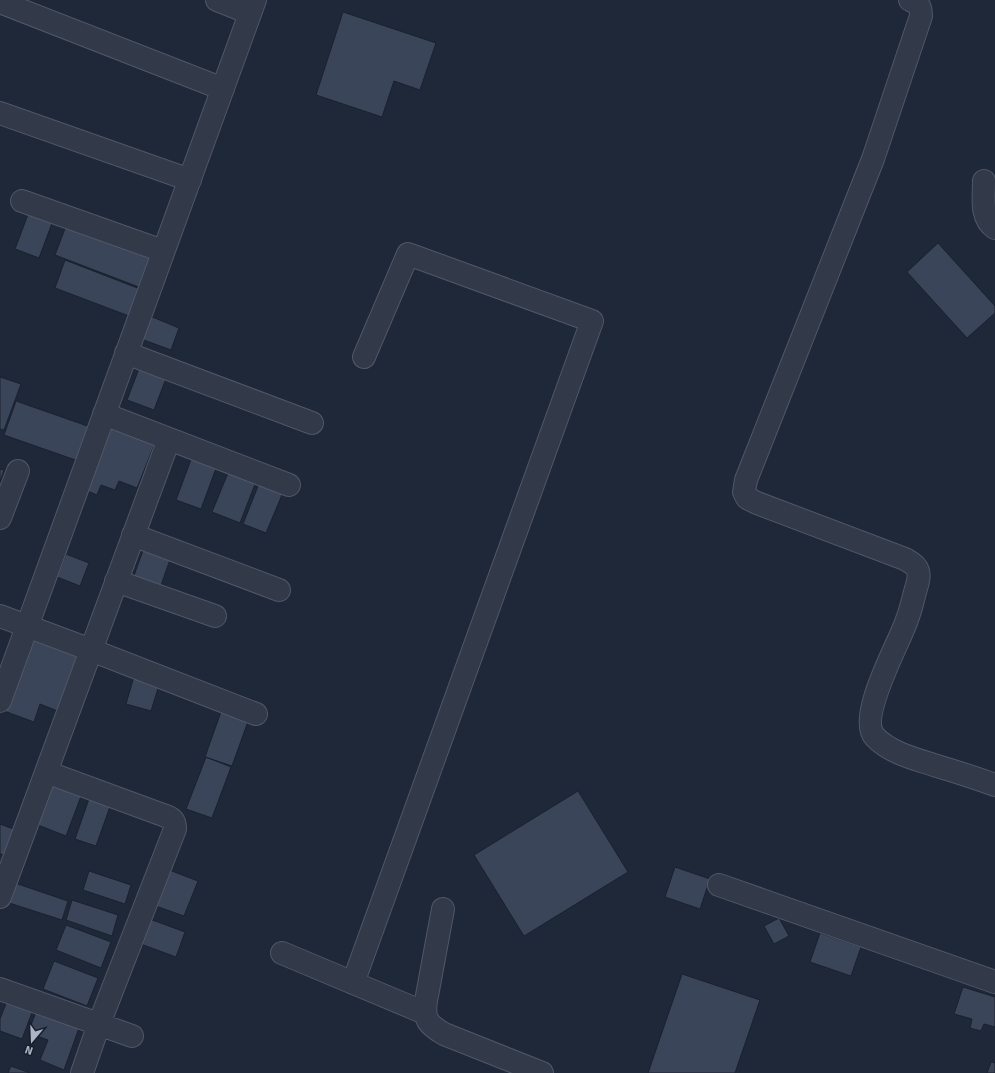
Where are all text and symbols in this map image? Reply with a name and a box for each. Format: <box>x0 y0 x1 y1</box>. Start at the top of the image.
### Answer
north arrow <box>12 1021 52 1061</box>
text: N <box>23 1043 35 1057</box>

